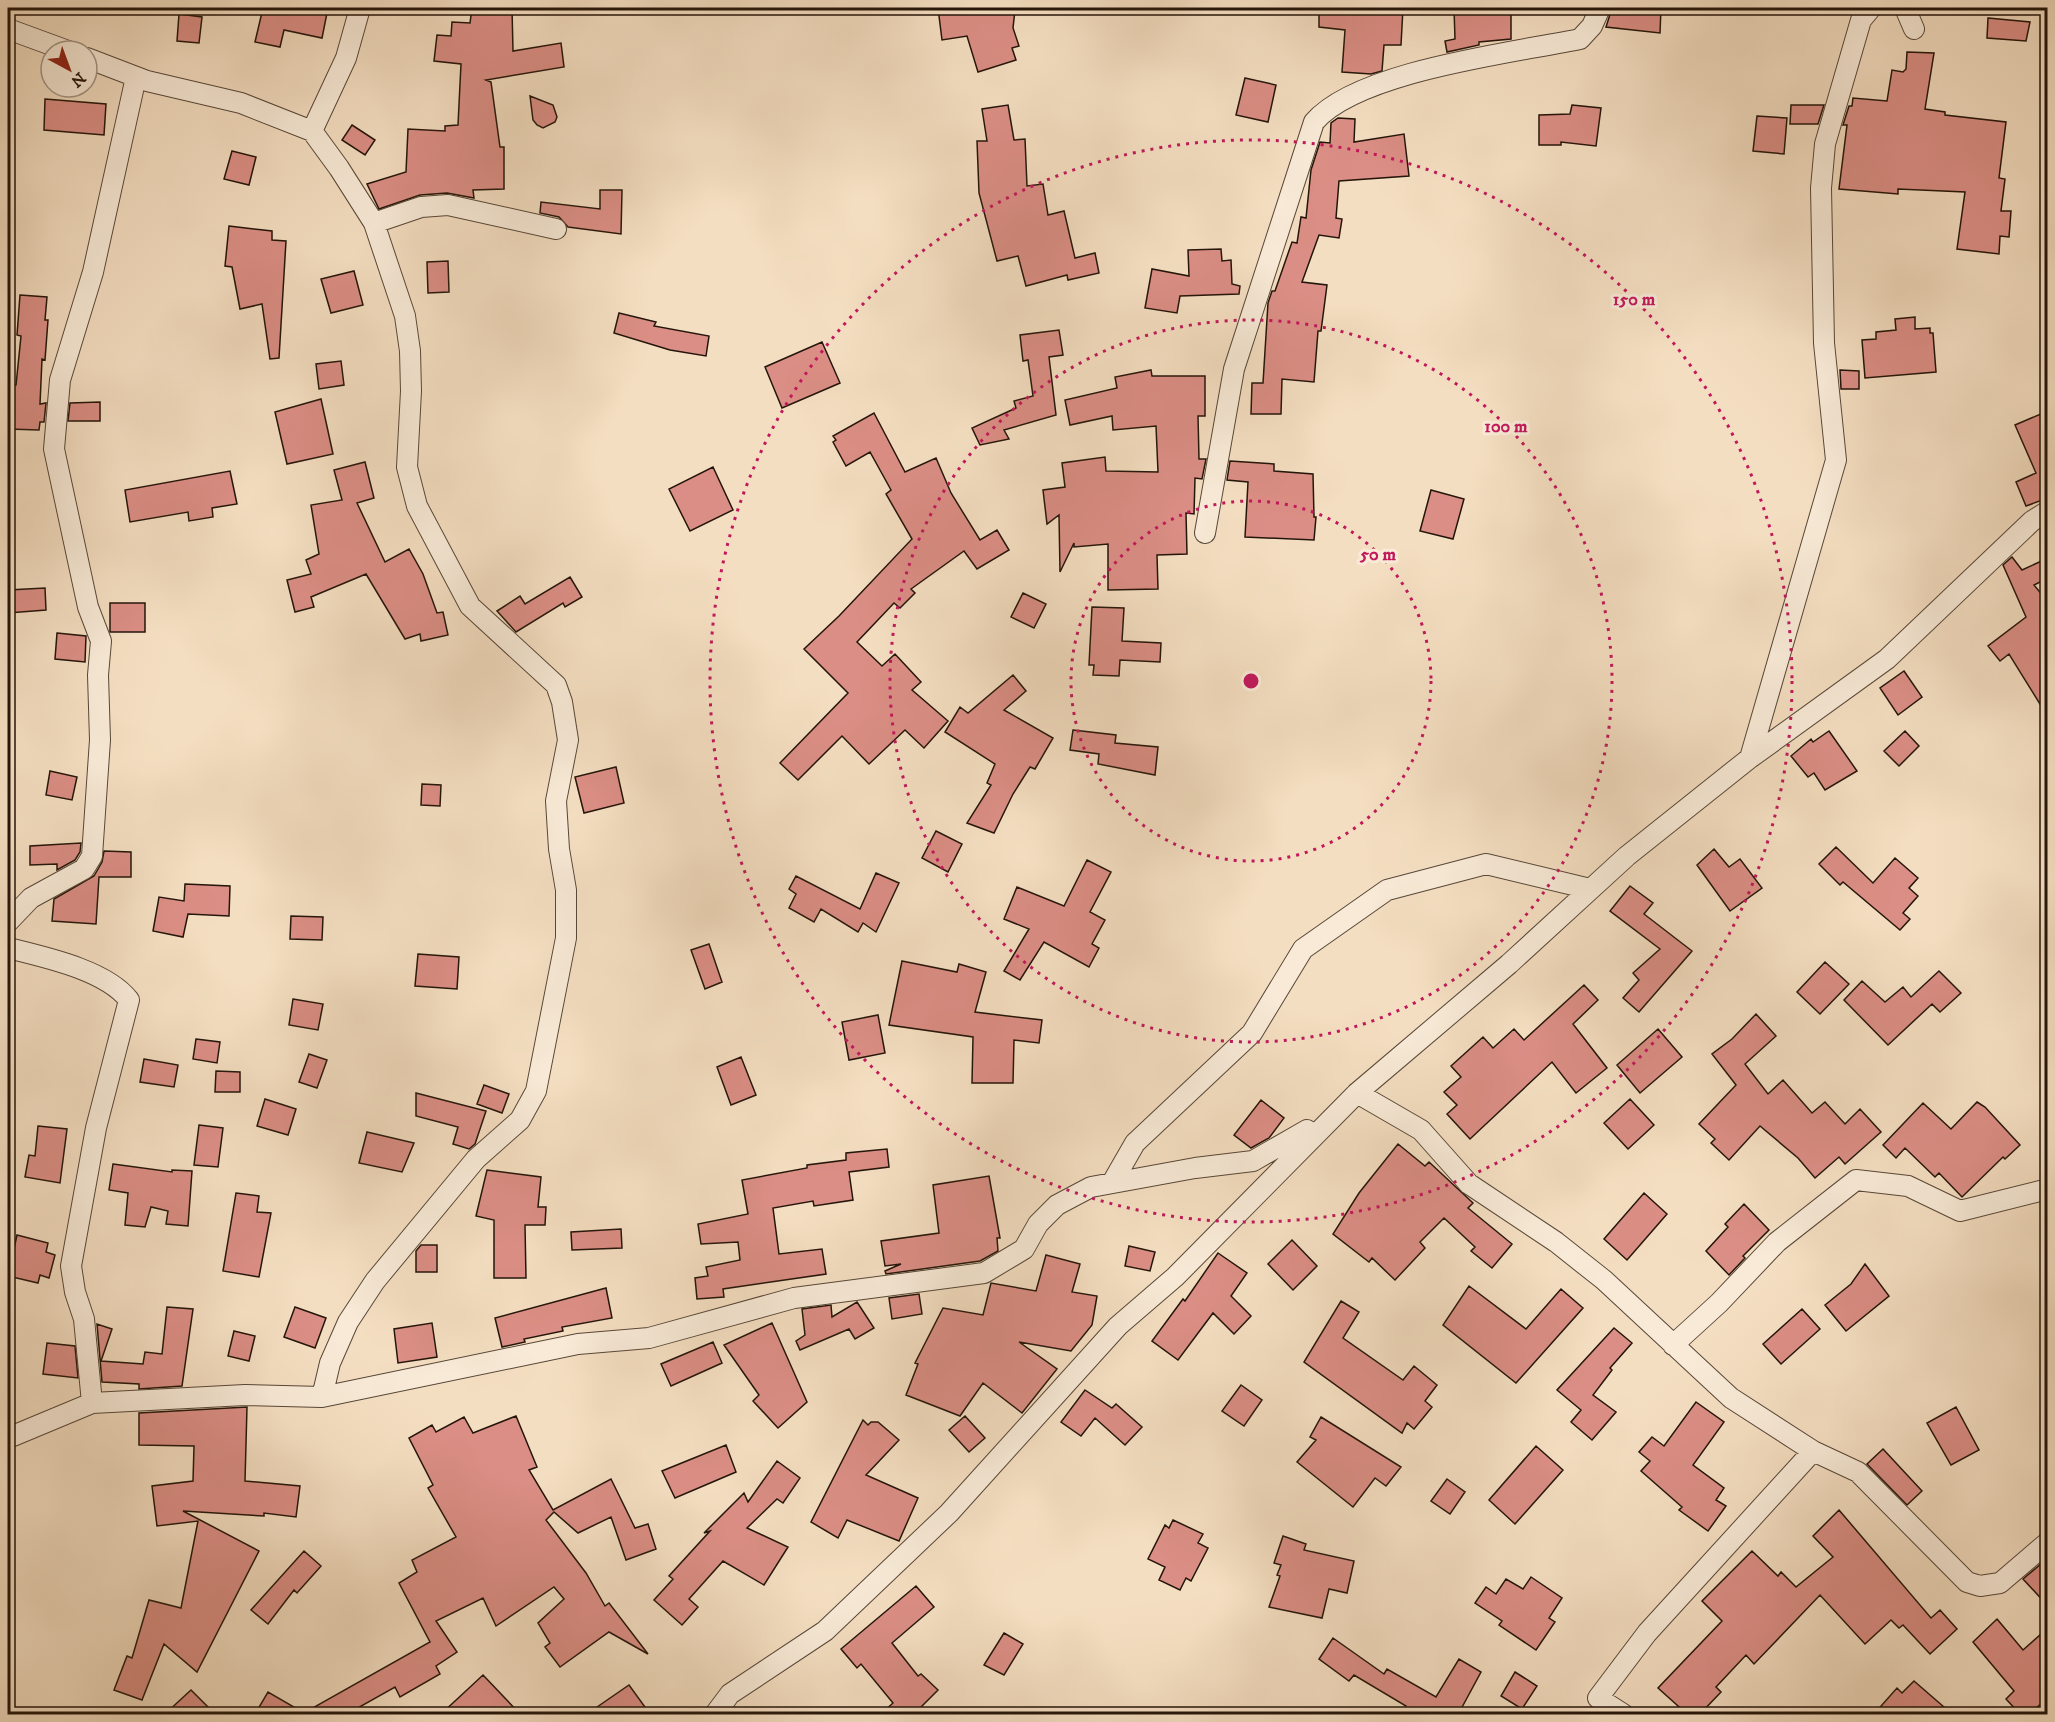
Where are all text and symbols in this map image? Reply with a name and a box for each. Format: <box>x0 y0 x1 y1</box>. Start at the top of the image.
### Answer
north arrow <box>39 39 99 99</box>
text: N <box>67 68 90 91</box>
text: 150 m <box>1613 289 1656 311</box>
text: 100 m <box>1484 416 1528 438</box>
text: 50 m <box>1359 544 1396 566</box>
centre of rings <box>1241 671 1261 691</box>

